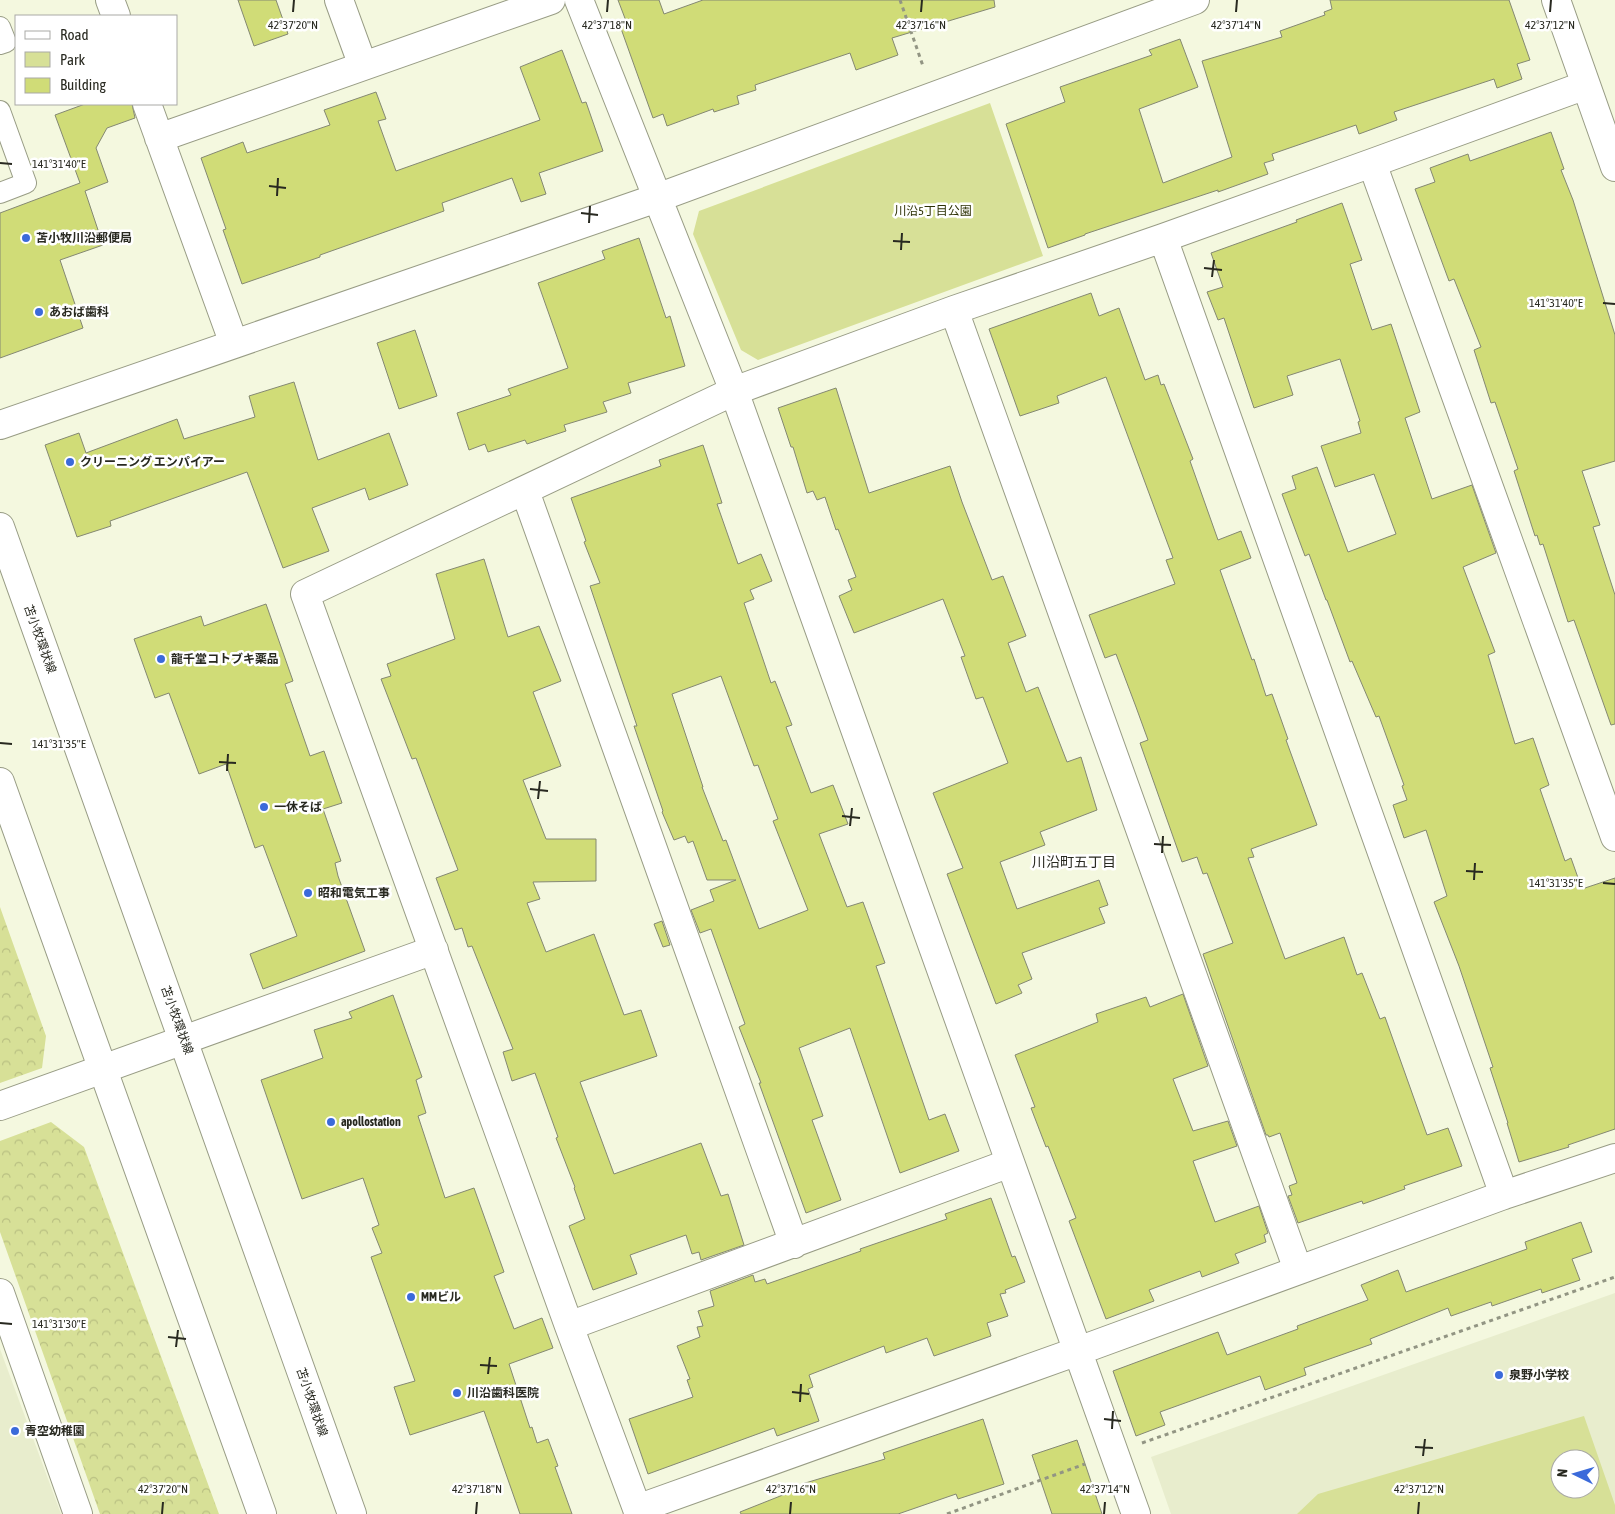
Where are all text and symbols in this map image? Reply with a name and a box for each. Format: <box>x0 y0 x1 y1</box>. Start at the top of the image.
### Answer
legend <box>15 15 178 105</box>
text: 42°37'20"N <box>268 18 318 32</box>
text: 42°37'18"N <box>582 18 632 32</box>
text: 42°37'16"N <box>896 18 946 32</box>
text: 42°37'14"N <box>1211 18 1261 32</box>
text: 42°37'12"N <box>1525 18 1575 32</box>
text: Road <box>60 26 89 43</box>
text: Park <box>60 51 85 68</box>
text: Building <box>60 76 106 93</box>
text: 141°31'40"E <box>32 157 86 171</box>
park label: 川沿5丁目公園 <box>894 204 972 218</box>
place label: 苫小牧川沿郵便局 <box>36 231 132 245</box>
marker: 苫小牧川沿郵便局 <box>20 232 32 244</box>
text: 141°31'40"E <box>1529 296 1583 310</box>
place label: あおば歯科 <box>49 305 109 319</box>
marker: あおば歯科 <box>33 306 45 318</box>
place label: クリーニング エンパイアー <box>80 455 225 469</box>
marker: クリーニング エンパイアー <box>64 456 76 468</box>
street label: 苫小牧環状線 <box>21 603 59 675</box>
place label: 龍千堂コトブキ薬品 <box>171 652 279 666</box>
marker: 龍千堂コトブキ薬品 <box>155 653 167 665</box>
text: 141°31'35"E <box>32 737 86 751</box>
place label: 一休そば <box>274 800 322 814</box>
marker: 一休そば <box>258 801 270 813</box>
district label: 川沿町五丁目 <box>1032 854 1116 870</box>
text: 141°31'35"E <box>1529 876 1583 890</box>
place label: 昭和電気工事 <box>318 886 390 900</box>
marker: 昭和電気工事 <box>302 887 314 899</box>
street label: 苫小牧環状線 <box>158 984 196 1056</box>
place label: apollostation <box>341 1115 401 1129</box>
marker: apollostation <box>325 1116 337 1128</box>
place label: MMビル <box>421 1290 461 1304</box>
marker: MMビル <box>405 1291 417 1303</box>
text: 141°31'30"E <box>32 1317 86 1331</box>
street label: 苫小牧環状線 <box>294 1366 330 1438</box>
place label: 泉野小学校 <box>1509 1368 1569 1382</box>
marker: 泉野小学校 <box>1493 1369 1505 1381</box>
place label: 川沿歯科医院 <box>467 1386 539 1400</box>
marker: 川沿歯科医院 <box>451 1387 463 1399</box>
place label: 青空幼稚園 <box>25 1424 85 1438</box>
marker: 青空幼稚園 <box>9 1425 21 1437</box>
north arrow <box>1550 1449 1600 1499</box>
text: N <box>1554 1468 1570 1478</box>
text: 42°37'20"N <box>138 1482 188 1496</box>
text: 42°37'18"N <box>452 1482 502 1496</box>
text: 42°37'16"N <box>766 1482 816 1496</box>
text: 42°37'14"N <box>1080 1482 1130 1496</box>
text: 42°37'12"N <box>1394 1482 1444 1496</box>

